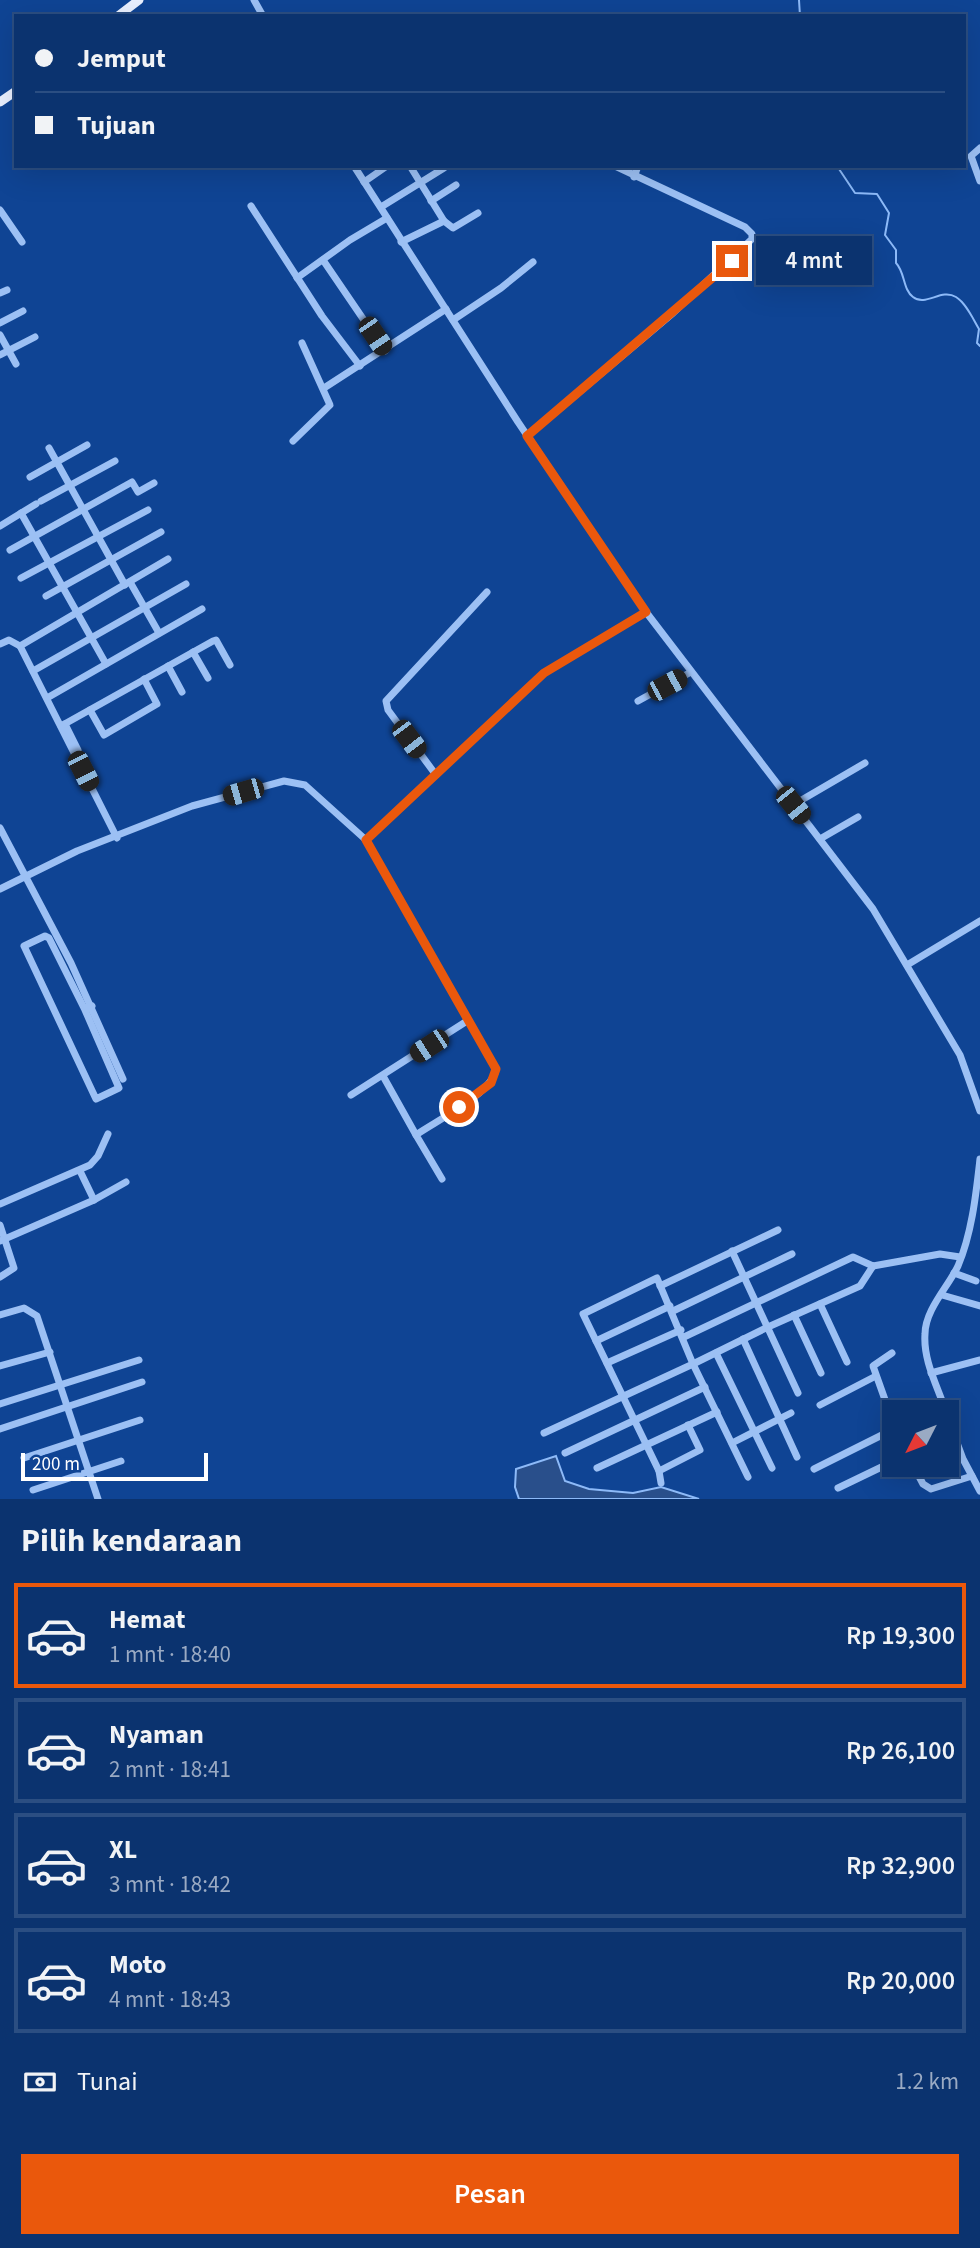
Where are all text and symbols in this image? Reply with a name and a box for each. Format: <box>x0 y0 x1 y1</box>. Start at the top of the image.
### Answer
text: Jemput <box>77 40 166 77</box>
text: Tujuan <box>77 107 156 144</box>
callout: 4 mnt <box>756 236 872 286</box>
text: 4 mnt <box>786 244 842 277</box>
route end <box>716 245 748 277</box>
car <box>355 313 396 359</box>
car <box>644 666 691 704</box>
car <box>388 716 431 762</box>
car <box>65 748 102 794</box>
car <box>220 776 267 808</box>
car <box>772 782 815 828</box>
car <box>406 1026 453 1066</box>
route start <box>443 1091 475 1123</box>
north arrow <box>882 1400 959 1477</box>
map controls <box>882 1400 959 1477</box>
scale bar <box>21 1450 208 1482</box>
text: 200 m <box>32 1451 80 1478</box>
text: Pilih kendaraan <box>21 1518 242 1564</box>
text: Hemat <box>109 1601 185 1638</box>
icon: car <box>25 1604 88 1667</box>
text: Rp 19,300 <box>846 1617 955 1654</box>
text: 1 mnt · 18:40 <box>109 1638 231 1671</box>
text: Nyaman <box>109 1716 204 1753</box>
icon: car <box>25 1719 88 1782</box>
text: Rp 26,100 <box>846 1732 955 1769</box>
text: 2 mnt · 18:41 <box>109 1753 231 1786</box>
text: XL <box>109 1831 137 1868</box>
icon: car <box>25 1834 88 1897</box>
text: Rp 32,900 <box>846 1847 955 1884</box>
text: 3 mnt · 18:42 <box>109 1868 231 1901</box>
text: Moto <box>109 1946 166 1983</box>
icon: car <box>25 1949 88 2012</box>
text: Rp 20,000 <box>846 1962 955 1999</box>
text: 4 mnt · 18:43 <box>109 1983 231 2016</box>
icon: cash <box>21 2063 59 2101</box>
text: Tunai <box>77 2063 138 2100</box>
text: 1.2 km <box>895 2065 959 2098</box>
button: Pesan <box>21 2154 959 2234</box>

